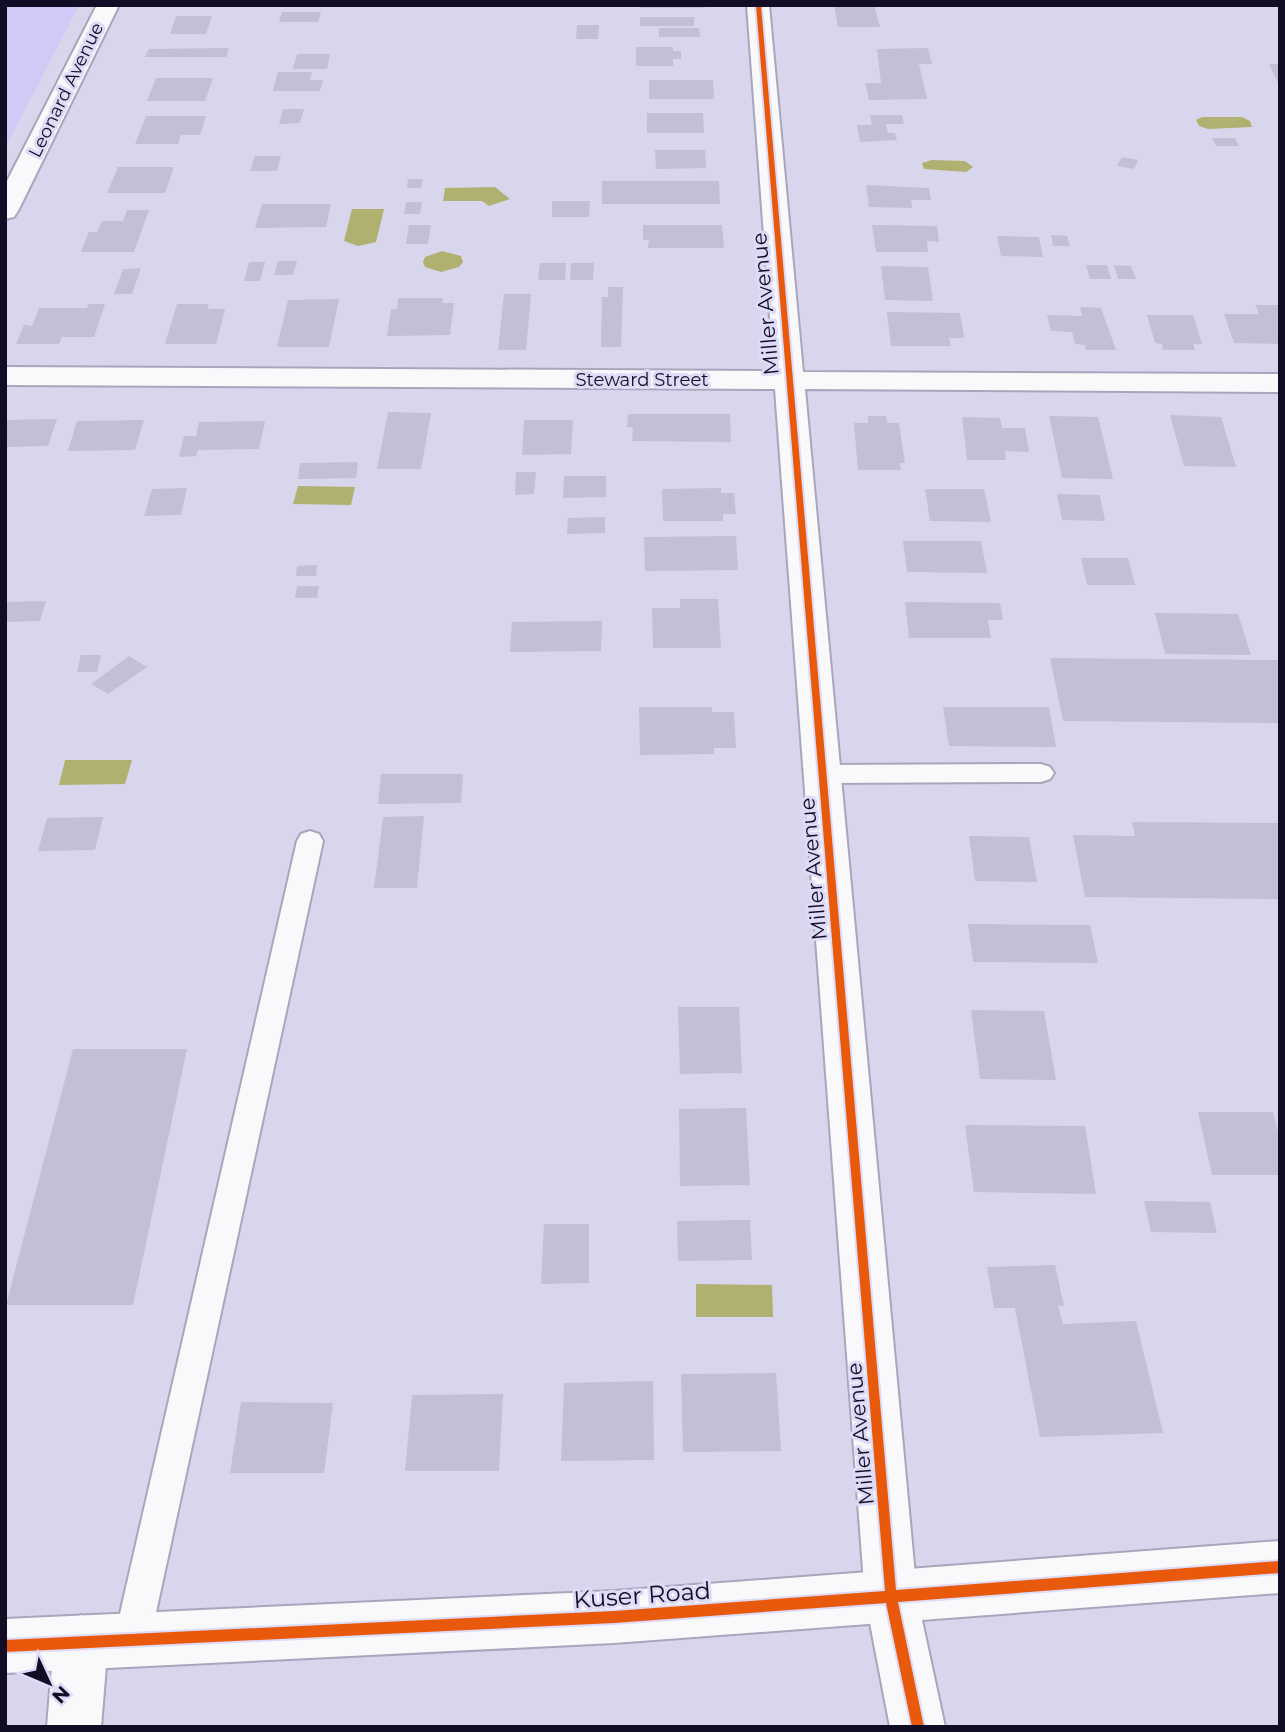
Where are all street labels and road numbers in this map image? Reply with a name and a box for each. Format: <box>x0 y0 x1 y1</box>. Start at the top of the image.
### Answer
street label: Leonard Avenue <box>24 19 108 161</box>
street label: Miller Avenue <box>746 232 784 376</box>
street label: Steward Street <box>575 369 709 391</box>
street label: Miller Avenue <box>794 797 832 941</box>
street label: Miller Avenue <box>841 1362 879 1506</box>
street label: Kuser Road <box>572 1576 712 1614</box>

